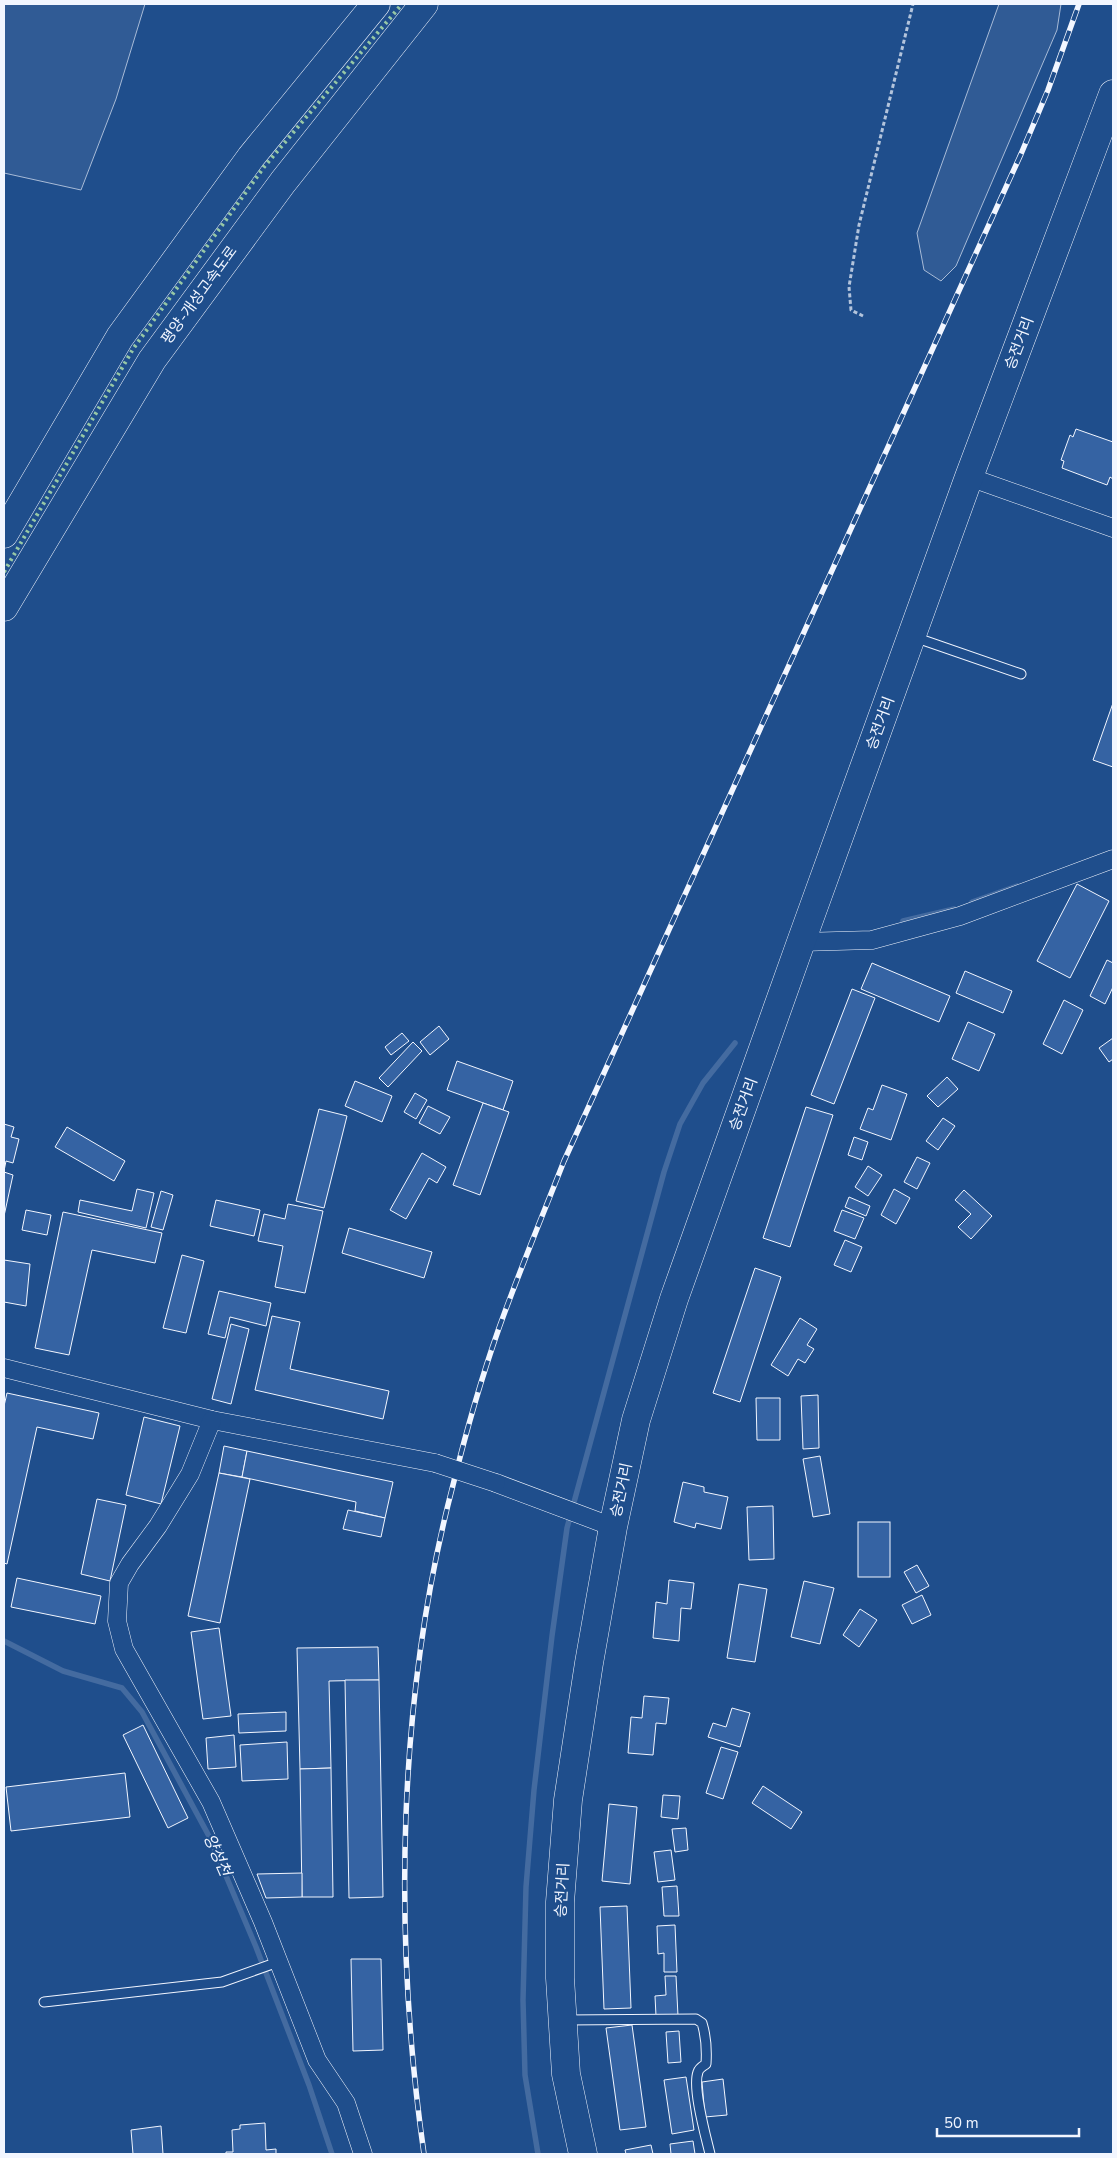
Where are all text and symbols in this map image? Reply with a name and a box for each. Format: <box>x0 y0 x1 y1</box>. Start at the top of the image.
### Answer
street label: 평양-개성고속도로 <box>157 242 241 348</box>
street label: 승전거리 <box>1000 314 1038 372</box>
street label: 승전거리 <box>861 694 899 752</box>
street label: 승전거리 <box>724 1075 762 1133</box>
street label: 승전거리 <box>605 1461 637 1519</box>
water label: 양성천 <box>198 1830 237 1882</box>
street label: 승전거리 <box>551 1862 573 1918</box>
scale bar <box>937 2106 1080 2138</box>
text: 50 m <box>944 2113 979 2133</box>

